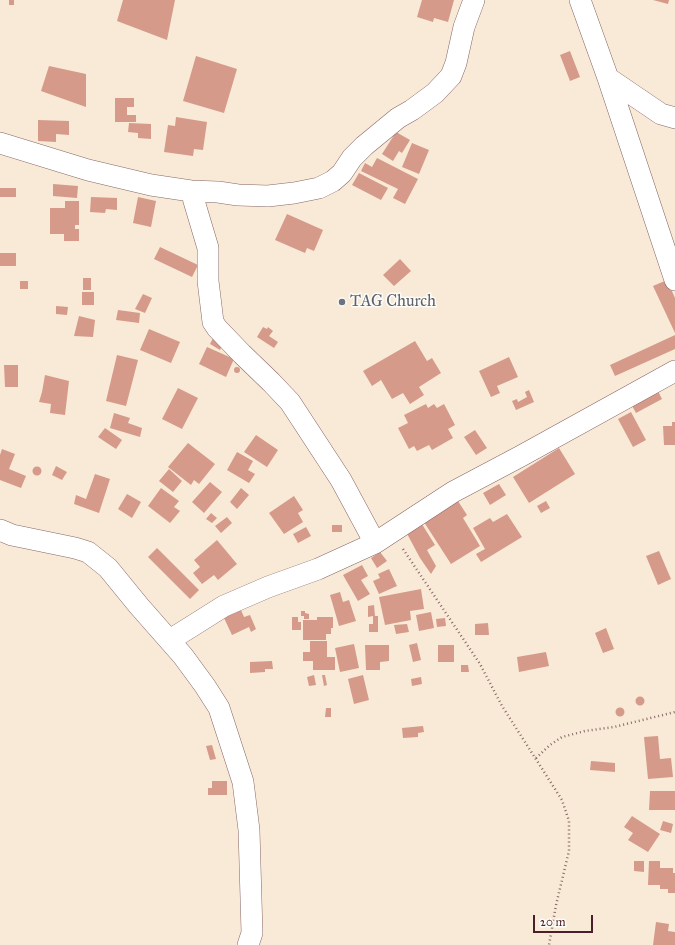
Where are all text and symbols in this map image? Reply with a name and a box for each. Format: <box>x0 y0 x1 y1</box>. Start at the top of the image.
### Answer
place label: TAG Church <box>350 292 436 312</box>
marker: TAG Church <box>337 297 347 307</box>
scale bar <box>535 907 595 933</box>
text: 20 m <box>540 915 566 929</box>

